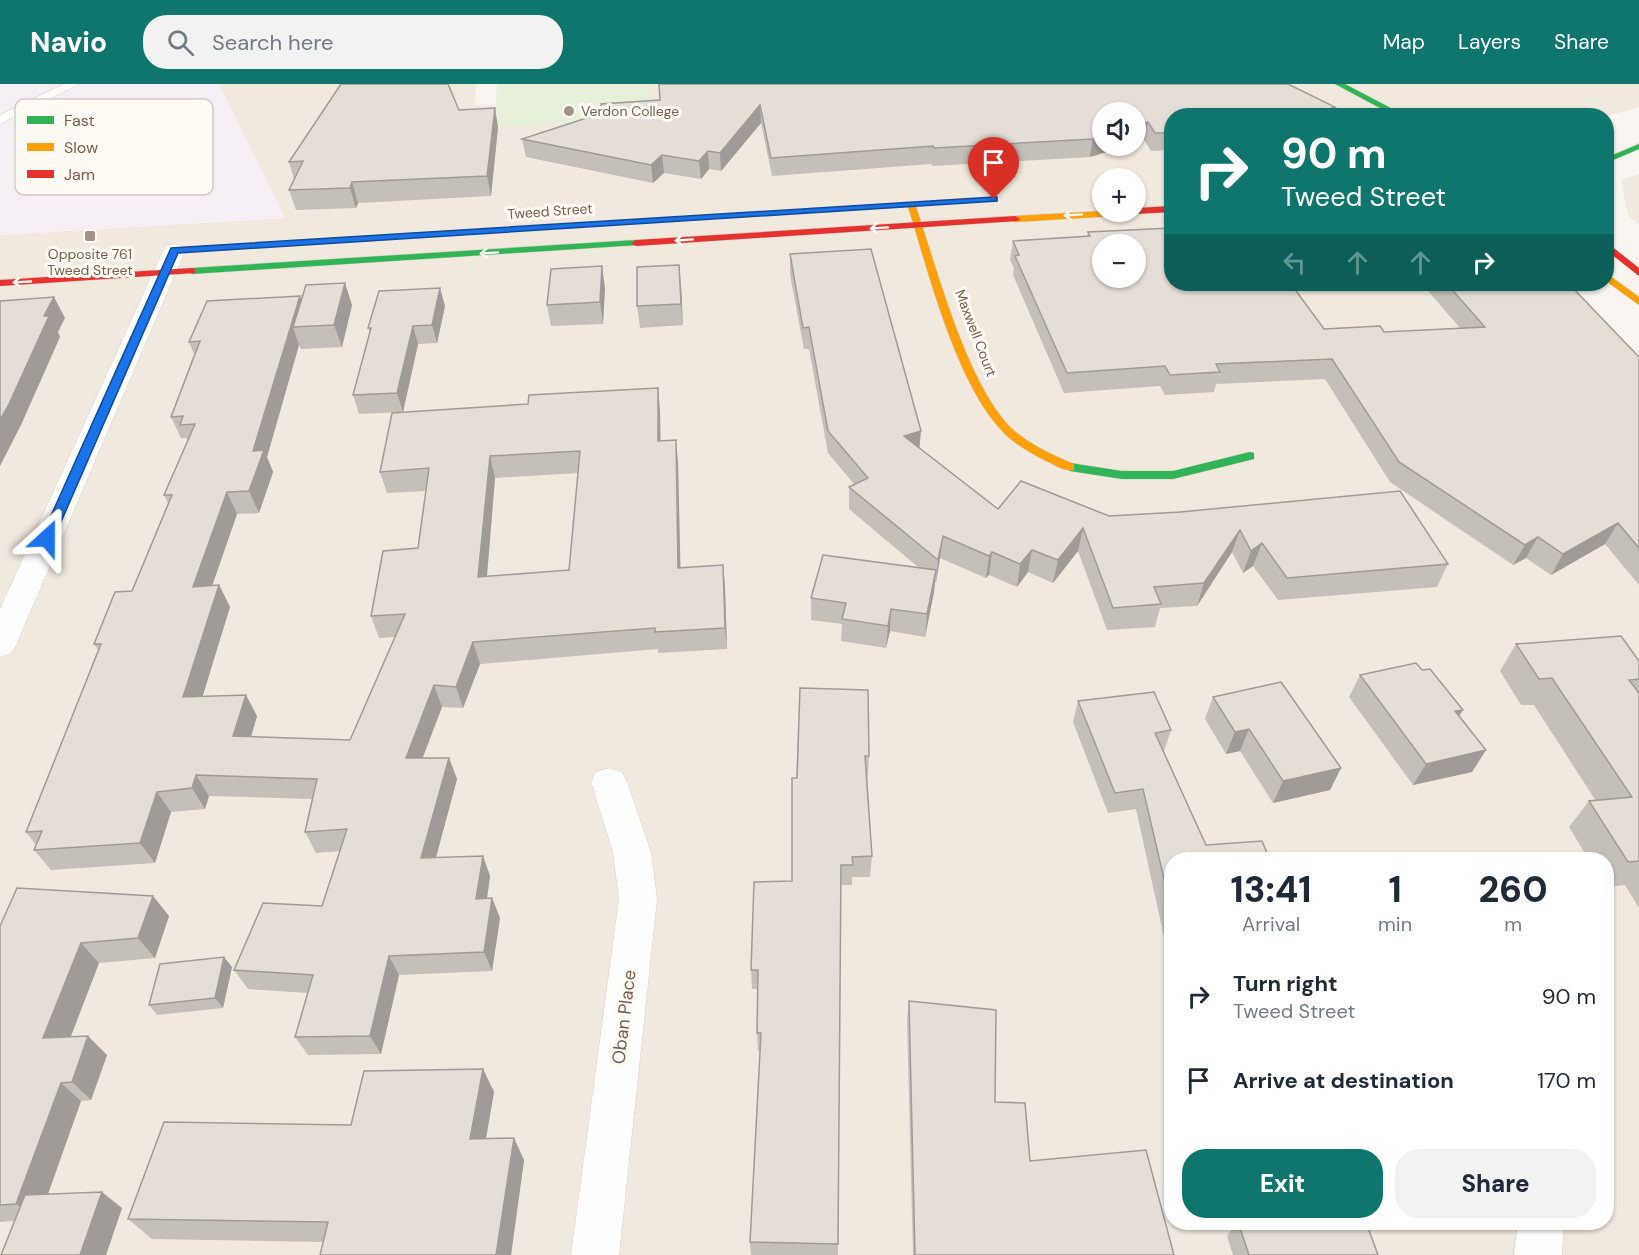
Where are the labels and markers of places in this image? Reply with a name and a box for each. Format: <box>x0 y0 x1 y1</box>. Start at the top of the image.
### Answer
place label: Verdon College <box>581 102 679 120</box>
marker: Verdon College <box>562 104 576 118</box>
pin <box>968 137 1019 199</box>
marker: Opposite 761 Tweed Street <box>83 229 97 243</box>
place label: Opposite 761 Tweed Street <box>47 245 133 279</box>

